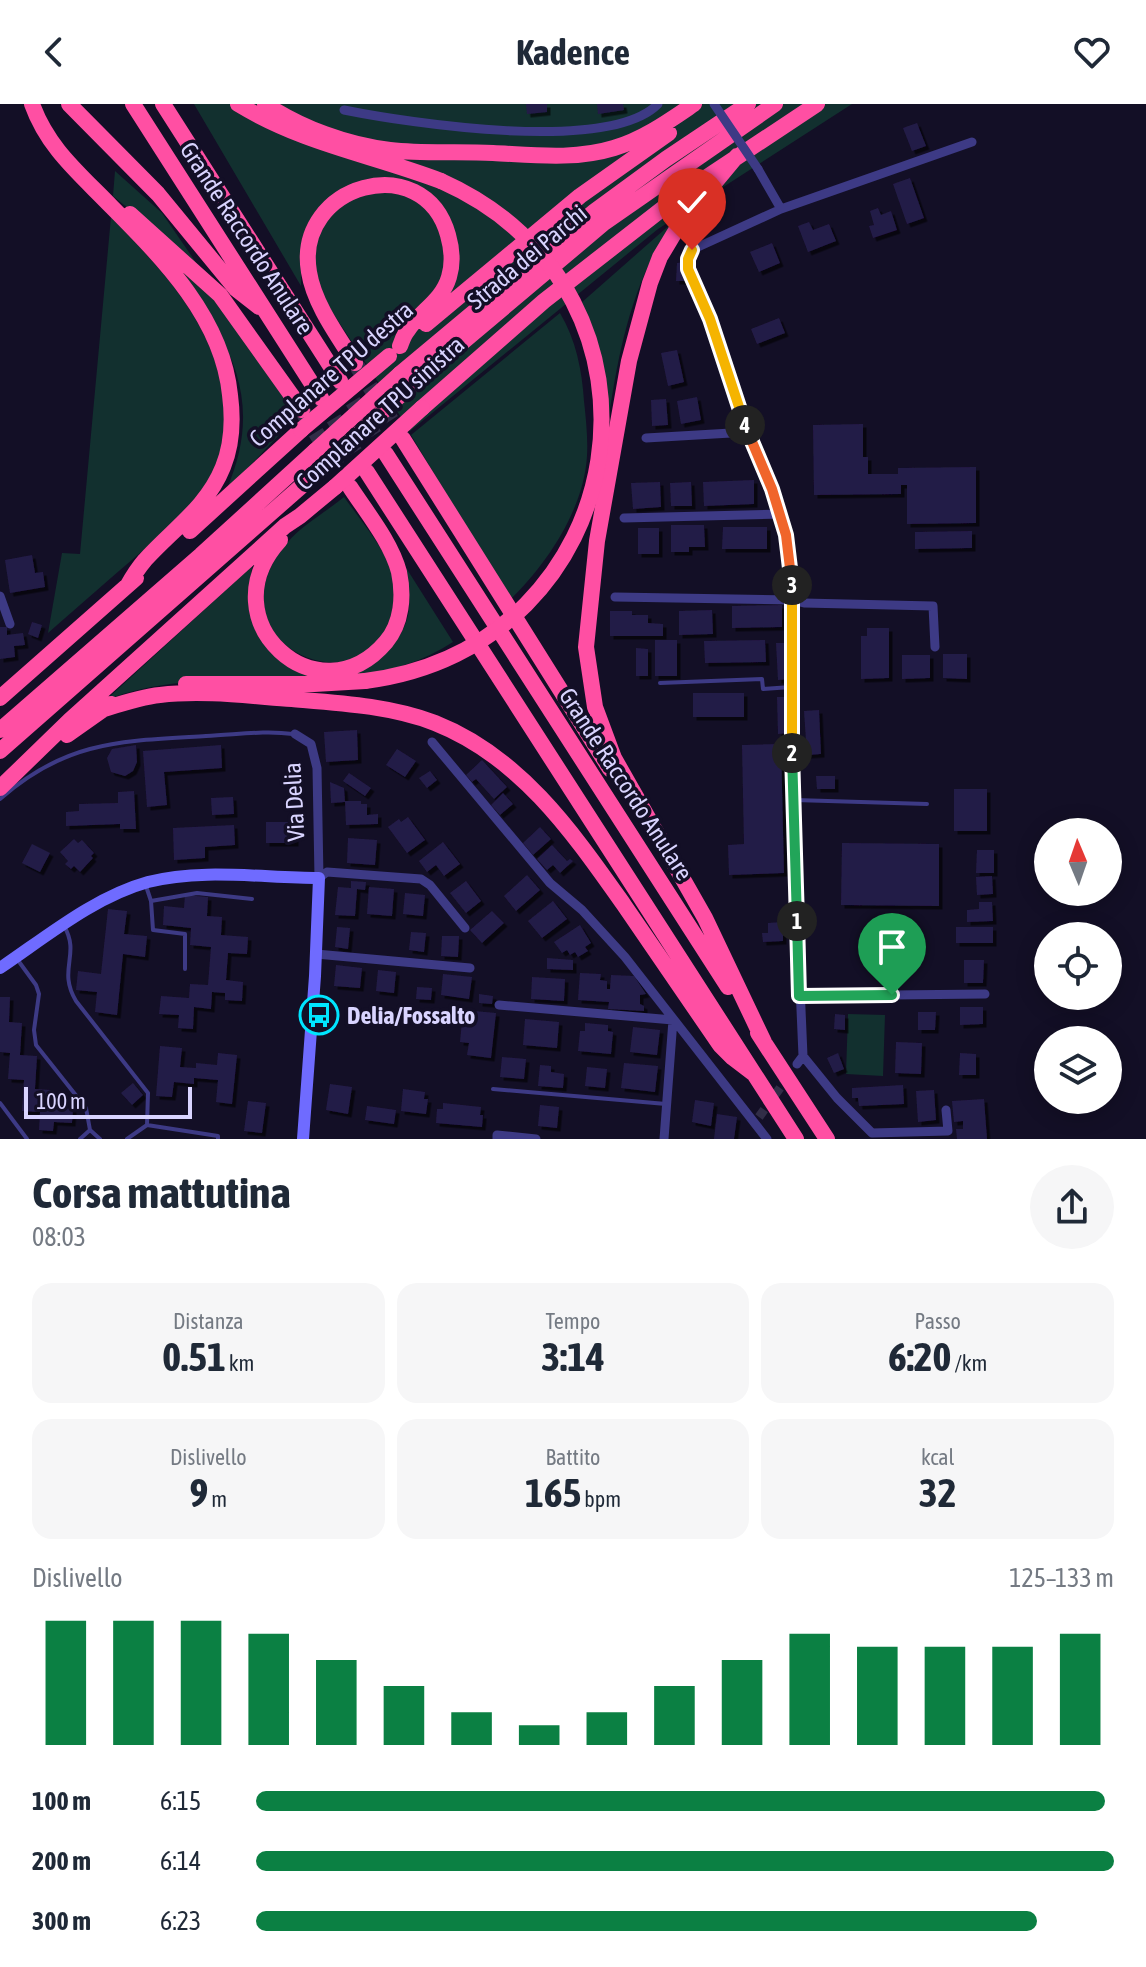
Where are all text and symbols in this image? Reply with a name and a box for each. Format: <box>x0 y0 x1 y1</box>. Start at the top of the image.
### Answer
icon: back <box>32 30 76 74</box>
icon: heart <box>1070 30 1114 74</box>
text: Kadence <box>516 31 630 73</box>
street label: Grande Raccordo Anulare <box>175 137 319 339</box>
pin <box>658 168 726 250</box>
icon: check <box>670 180 714 224</box>
street label: Strada dei Parchi <box>462 199 592 315</box>
street label: Complanare TPU destra <box>244 296 418 452</box>
street label: Complanare TPU sinistra <box>291 331 469 495</box>
pin: 4 <box>725 405 765 445</box>
text: 4 <box>740 412 750 438</box>
pin: 3 <box>772 565 812 605</box>
text: 3 <box>787 572 797 598</box>
street label: Grande Raccordo Anulare <box>554 683 698 885</box>
pin: 2 <box>772 733 812 773</box>
text: 2 <box>787 740 797 766</box>
street label: Via Delia <box>278 762 310 842</box>
north arrow <box>1034 818 1122 906</box>
map controls <box>1034 818 1122 1114</box>
pin: 1 <box>777 901 817 941</box>
text: 1 <box>792 908 802 934</box>
pin <box>858 913 926 995</box>
button: locate <box>1034 922 1122 1010</box>
icon: arrive <box>870 925 914 969</box>
bus stop icon: Delia/Fossalto <box>298 994 340 1036</box>
place label: Delia/Fossalto <box>347 1002 475 1029</box>
button: layers <box>1034 1026 1122 1114</box>
scale bar <box>24 1083 192 1119</box>
text: 100 m <box>36 1088 86 1114</box>
button: share <box>1030 1165 1114 1249</box>
text: Corsa mattutina <box>32 1167 291 1217</box>
text: 08:03 <box>32 1222 86 1252</box>
text: Distanza <box>173 1308 244 1334</box>
text: Tempo <box>546 1308 600 1334</box>
text: Passo <box>914 1308 961 1334</box>
text: 0.51 <box>162 1334 226 1379</box>
text: 3:14 <box>541 1334 605 1379</box>
text: 6:20 <box>888 1334 951 1379</box>
text: km <box>226 1350 254 1376</box>
text: /km <box>951 1350 987 1376</box>
text: Dislivello <box>170 1444 247 1470</box>
text: Battito <box>546 1444 600 1470</box>
text: kcal <box>921 1444 954 1470</box>
text: 9 <box>189 1470 208 1515</box>
text: 165 <box>525 1470 581 1515</box>
text: 32 <box>919 1470 956 1515</box>
text: m <box>208 1486 227 1512</box>
text: bpm <box>581 1486 621 1512</box>
text: Dislivello <box>32 1563 123 1593</box>
text: 125–133 m <box>1009 1563 1114 1593</box>
text: 100 m <box>32 1786 91 1816</box>
text: 6:15 <box>160 1786 201 1816</box>
text: 200 m <box>32 1846 91 1876</box>
text: 6:14 <box>160 1846 201 1876</box>
text: 300 m <box>32 1906 91 1936</box>
text: 6:23 <box>160 1906 201 1936</box>

